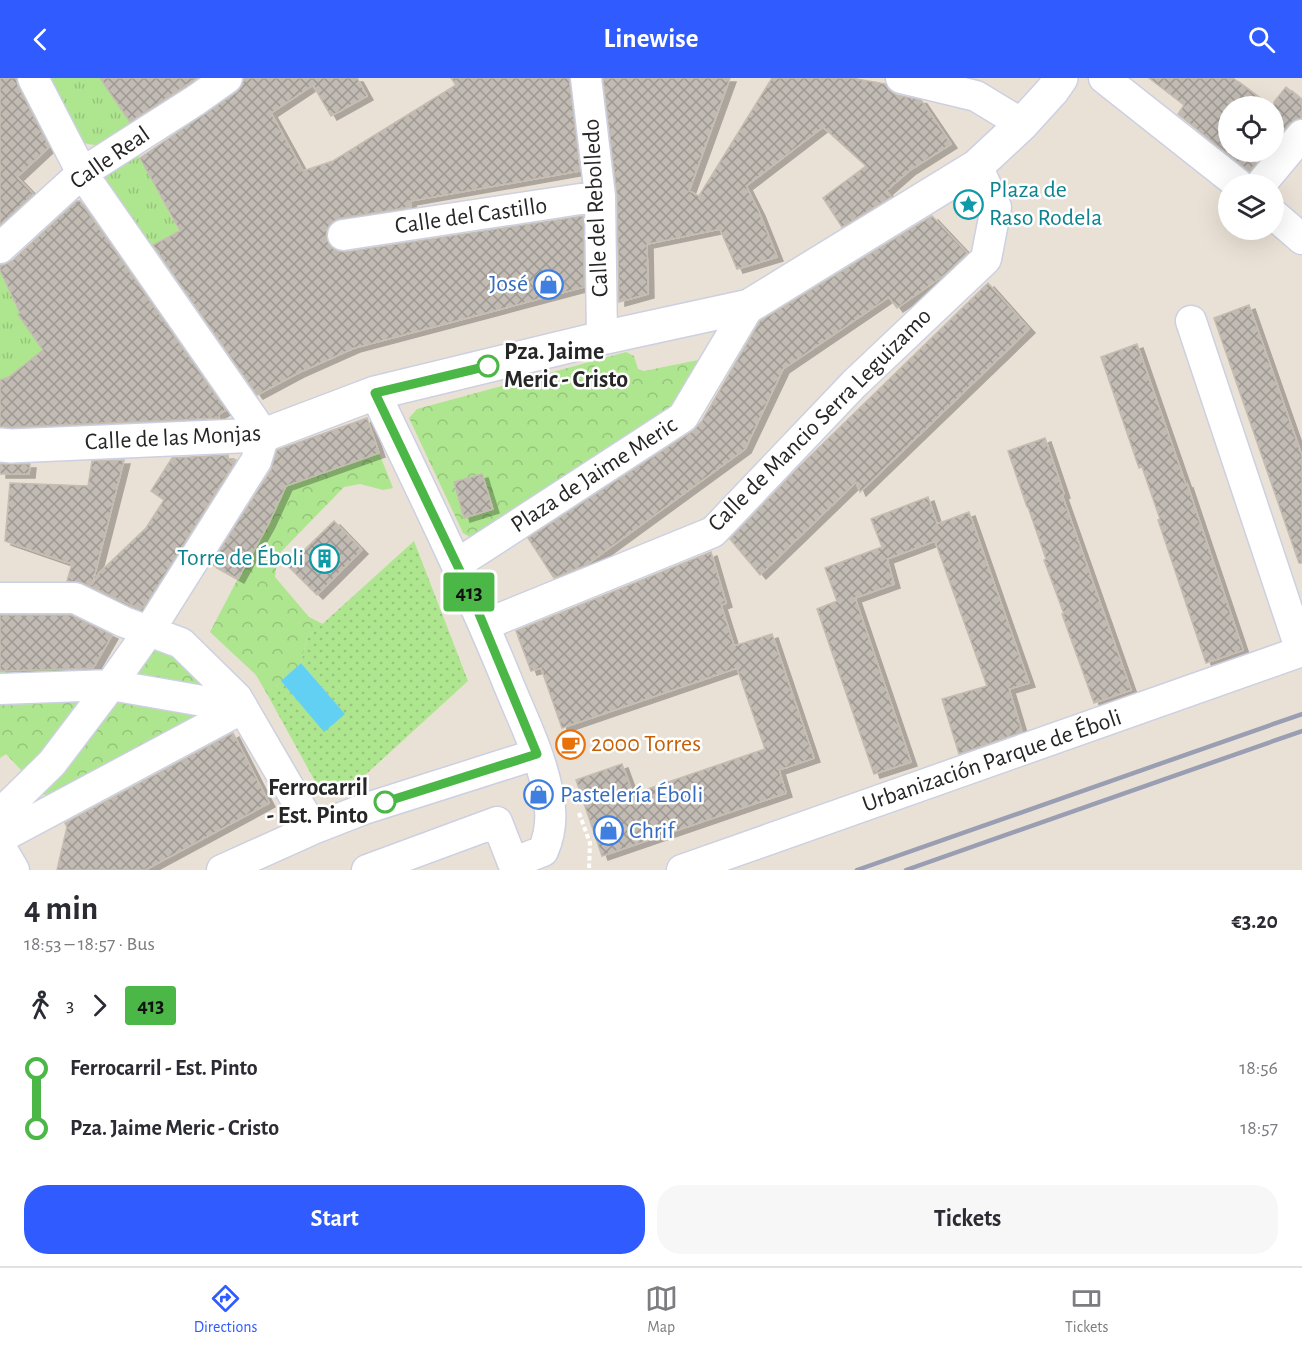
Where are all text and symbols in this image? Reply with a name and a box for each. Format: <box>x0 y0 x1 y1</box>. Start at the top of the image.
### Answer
icon: back <box>24 23 57 56</box>
icon: search <box>1245 23 1278 56</box>
text: Linewise <box>604 25 698 52</box>
map controls <box>1218 96 1284 240</box>
button: locate <box>1218 96 1284 162</box>
street label: Calle del Rebolledo <box>579 118 613 298</box>
street label: Calle Real <box>66 122 154 194</box>
button: layers <box>1218 174 1284 240</box>
place label: Plaza de Raso Rodela <box>989 178 1102 230</box>
place icon: Plaza de Raso Rodela <box>952 188 984 220</box>
street label: Calle del Castillo <box>393 193 549 239</box>
shop icon: José <box>533 268 565 300</box>
place label: José <box>489 272 528 296</box>
street label: Calle de Mancio Serra Leguizamo <box>704 304 936 536</box>
place label: Pza. Jaime Meric - Cristo <box>504 340 628 392</box>
marker: Pza. Jaime Meric - Cristo <box>477 355 499 377</box>
street label: Plaza de Jaime Meric <box>507 413 681 537</box>
street label: Calle de las Monjas <box>84 421 262 455</box>
building icon: Torre de Éboli <box>309 542 341 574</box>
place label: Torre de Éboli <box>177 544 304 570</box>
line badge: 413 <box>434 572 504 612</box>
text: 413 <box>455 582 483 603</box>
street label: Urbanización Parque de Éboli <box>859 703 1125 817</box>
cafe icon: 2000 Torres <box>554 728 586 760</box>
place label: 2000 Torres <box>591 732 701 756</box>
place label: Ferrocarril - Est. Pinto <box>267 776 368 828</box>
shop icon: Pastelería Éboli <box>523 779 555 811</box>
place label: Pastelería Éboli <box>560 781 703 807</box>
marker: Ferrocarril - Est. Pinto <box>374 791 396 813</box>
shop icon: Chrif <box>592 815 624 847</box>
place label: Chrif <box>629 819 676 843</box>
text: 4 min <box>24 893 98 926</box>
text: €3.20 <box>1231 910 1278 932</box>
text: 18:53 – 18:57 · Bus <box>24 934 155 954</box>
icon: walk <box>24 989 57 1022</box>
icon: forward <box>83 989 116 1022</box>
text: 3 <box>66 995 74 1015</box>
text: 413 <box>137 995 164 1016</box>
text: Ferrocarril - Est. Pinto <box>70 1057 258 1079</box>
text: 18:56 <box>1239 1058 1278 1078</box>
text: Pza. Jaime Meric - Cristo <box>70 1117 279 1139</box>
text: 18:57 <box>1240 1118 1278 1138</box>
button: Start <box>24 1185 645 1254</box>
button: Tickets <box>657 1185 1278 1254</box>
tab: Directions <box>194 1282 257 1337</box>
tab: Map <box>645 1282 678 1337</box>
tab: Tickets <box>1065 1282 1108 1337</box>

